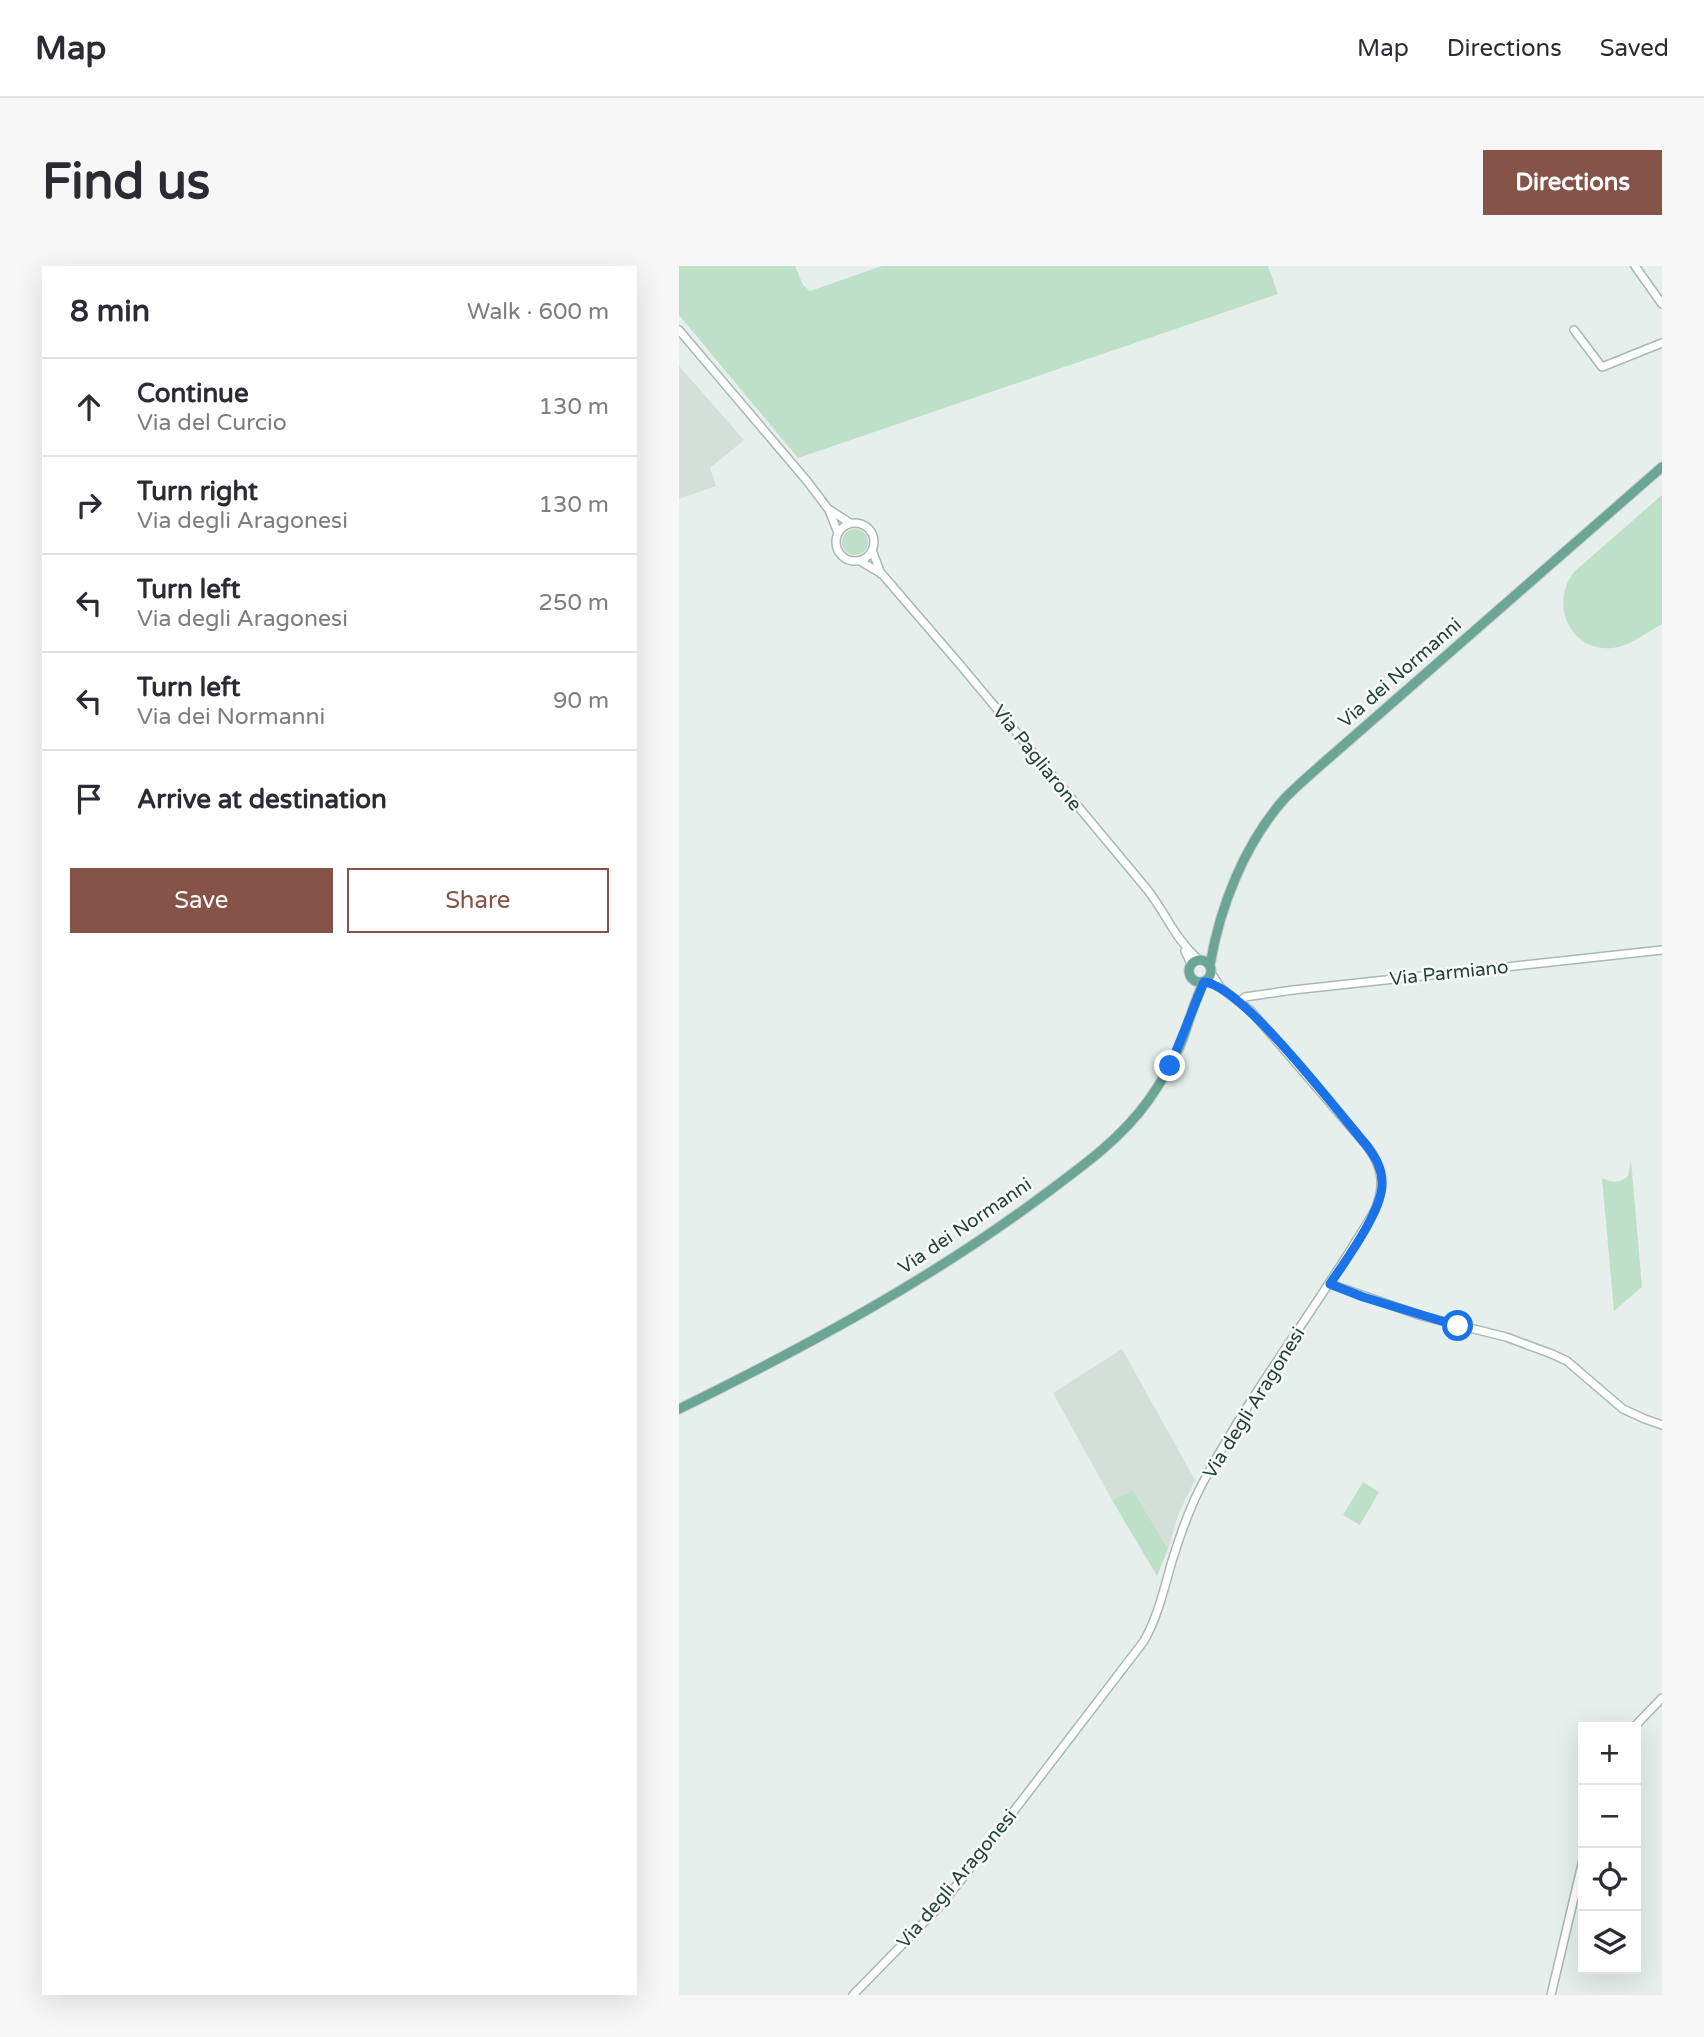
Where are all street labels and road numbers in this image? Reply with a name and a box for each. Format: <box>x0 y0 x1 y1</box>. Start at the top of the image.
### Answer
street label: Via dei Normanni <box>1334 614 1466 732</box>
street label: Via Pagliarone <box>988 701 1086 815</box>
street label: Via Parmiano <box>1388 956 1510 990</box>
street label: Via dei Normanni <box>894 1173 1036 1279</box>
street label: Via degli Aragonesi <box>1199 1323 1309 1483</box>
street label: Via degli Aragonesi <box>893 1805 1021 1953</box>

